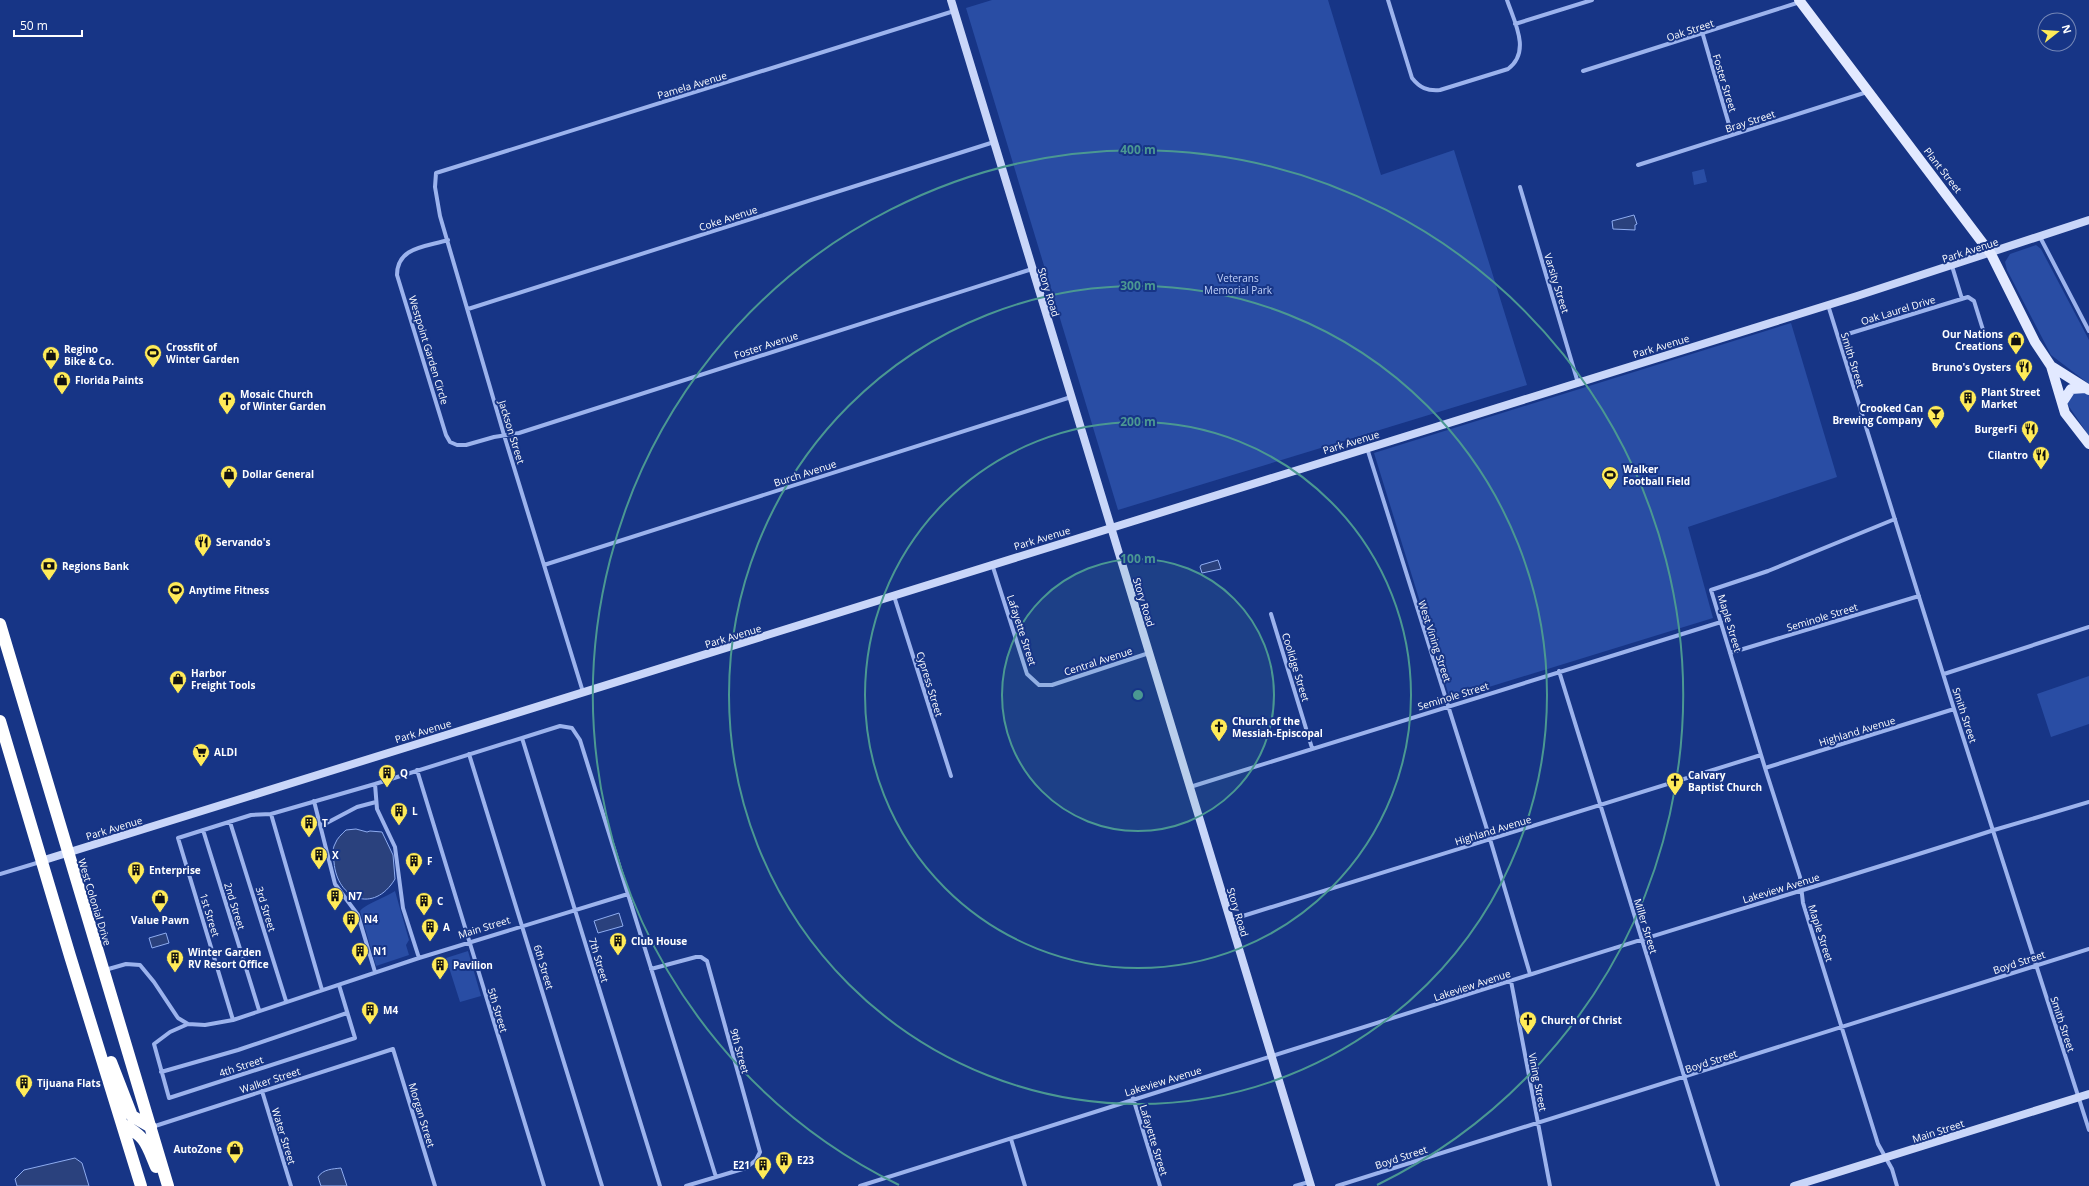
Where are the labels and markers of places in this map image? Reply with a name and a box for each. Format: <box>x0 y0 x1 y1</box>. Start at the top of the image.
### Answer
place label: Our Nations Creations <box>1942 327 2003 353</box>
shop icon: Our Nations Creations <box>2006 330 2026 355</box>
place label: Crossfit of Winter Garden <box>166 340 239 366</box>
place label: Regino Bike & Co. <box>64 342 114 368</box>
sports icon: Crossfit of Winter Garden <box>143 343 163 368</box>
shop icon: Regino Bike & Co. <box>41 345 61 370</box>
restaurant icon: Bruno's Oysters <box>2014 357 2034 382</box>
place label: Bruno's Oysters <box>1932 360 2011 374</box>
shop icon: Florida Paints <box>52 370 72 395</box>
place label: Florida Paints <box>75 373 144 387</box>
place label: Plant Street Market <box>1981 385 2041 411</box>
place label: Mosaic Church of Winter Garden <box>240 387 326 413</box>
building icon: Plant Street Market <box>1958 388 1978 413</box>
church icon: Mosaic Church of Winter Garden <box>217 390 237 415</box>
place label: Crooked Can Brewing Company <box>1832 401 1923 427</box>
bar icon: Crooked Can Brewing Company <box>1926 404 1946 429</box>
restaurant icon: BurgerFi <box>2020 419 2040 444</box>
place label: BurgerFi <box>1975 422 2017 436</box>
restaurant icon: Cilantro <box>2031 445 2051 470</box>
place label: Cilantro <box>1988 448 2028 462</box>
place label: Walker Football Field <box>1623 462 1690 488</box>
shop icon: Dollar General <box>219 464 239 489</box>
sports icon: Walker Football Field <box>1600 465 1620 490</box>
place label: Dollar General <box>242 467 314 481</box>
restaurant icon: Servando's <box>193 532 213 557</box>
place label: Servando's <box>216 535 270 549</box>
bank icon: Regions Bank <box>39 556 59 581</box>
place label: Regions Bank <box>62 559 130 573</box>
sports icon: Anytime Fitness <box>166 580 186 605</box>
place label: Anytime Fitness <box>189 583 269 597</box>
place label: Harbor Freight Tools <box>191 666 255 692</box>
shop icon: Harbor Freight Tools <box>168 669 188 694</box>
centre of rings <box>1131 688 1145 702</box>
place label: Church of the Messiah-Episcopal <box>1232 714 1323 740</box>
church icon: Church of the Messiah-Episcopal <box>1209 717 1229 742</box>
supermarket icon: ALDI <box>191 742 211 767</box>
place label: ALDI <box>214 745 237 759</box>
building icon: Q <box>377 763 397 788</box>
place label: Q <box>400 766 408 780</box>
place label: Calvary Baptist Church <box>1688 768 1762 794</box>
church icon: Calvary Baptist Church <box>1665 771 1685 796</box>
building icon: L <box>389 801 409 826</box>
place label: L <box>412 804 418 818</box>
building icon: T <box>299 813 319 838</box>
place label: T <box>322 816 328 830</box>
building icon: X <box>309 845 329 870</box>
place label: X <box>332 848 339 862</box>
building icon: F <box>404 851 424 876</box>
place label: F <box>427 854 433 868</box>
building icon: Enterprise <box>126 860 146 885</box>
place label: Enterprise <box>149 863 201 877</box>
building icon: N7 <box>325 886 345 911</box>
shop icon: Value Pawn <box>150 888 170 913</box>
place label: N7 <box>348 889 362 903</box>
building icon: C <box>414 891 434 916</box>
place label: C <box>437 894 444 908</box>
building icon: N4 <box>341 909 361 934</box>
place label: N4 <box>364 912 378 926</box>
place label: Value Pawn <box>131 913 189 927</box>
building icon: A <box>420 917 440 942</box>
place label: A <box>443 920 450 934</box>
building icon: Club House <box>608 931 628 956</box>
place label: Club House <box>631 934 687 948</box>
building icon: N1 <box>350 941 370 966</box>
place label: N1 <box>373 944 387 958</box>
place label: Winter Garden RV Resort Office <box>188 945 269 971</box>
building icon: Winter Garden RV Resort Office <box>165 948 185 973</box>
building icon: Pavilion <box>430 955 450 980</box>
place label: Pavilion <box>453 958 493 972</box>
building icon: M4 <box>360 1000 380 1025</box>
place label: M4 <box>383 1003 398 1017</box>
church icon: Church of Christ <box>1518 1010 1538 1035</box>
place label: Church of Christ <box>1541 1013 1623 1027</box>
building icon: Tijuana Flats <box>14 1073 34 1098</box>
place label: Tijuana Flats <box>37 1076 101 1090</box>
shop icon: AutoZone <box>225 1139 245 1164</box>
place label: AutoZone <box>174 1142 222 1156</box>
building icon: E23 <box>774 1150 794 1175</box>
place label: E23 <box>797 1153 814 1167</box>
building icon: E21 <box>753 1155 773 1180</box>
place label: E21 <box>733 1158 750 1172</box>

